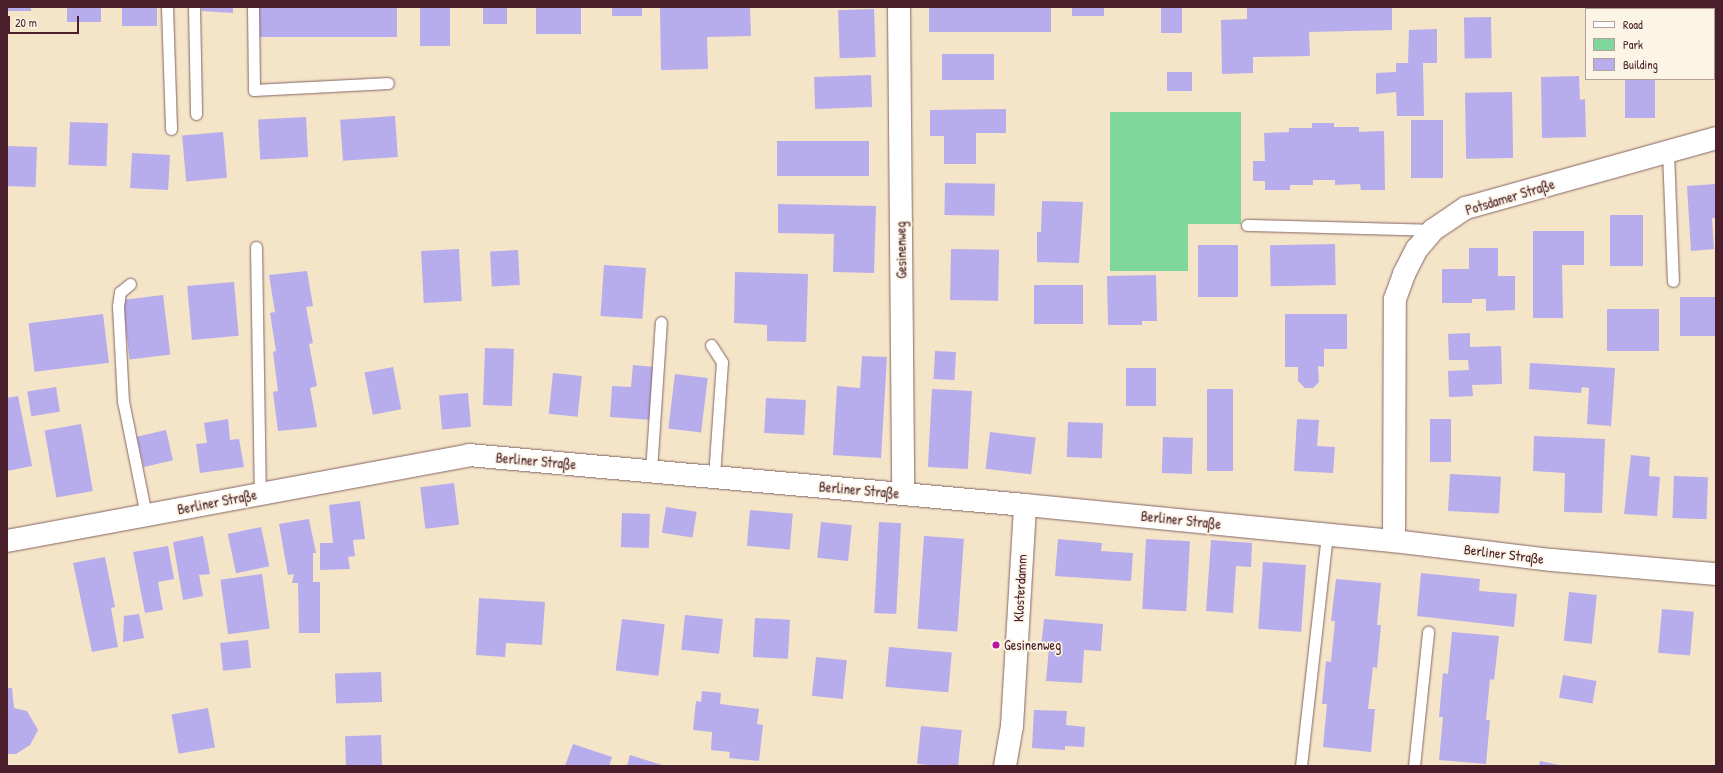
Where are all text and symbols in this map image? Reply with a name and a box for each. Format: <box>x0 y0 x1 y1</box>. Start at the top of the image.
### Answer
scale bar <box>10 8 81 34</box>
legend <box>1585 8 1715 80</box>
text: 20 m <box>15 14 37 31</box>
text: Road <box>1623 16 1643 33</box>
text: Park <box>1623 36 1643 53</box>
text: Building <box>1623 56 1658 73</box>
street label: Potsdamer Straße <box>1463 175 1557 219</box>
street label: Gesinenweg <box>892 221 910 279</box>
street label: Berliner Straße <box>495 449 577 473</box>
street label: Berliner Straße <box>818 478 900 502</box>
street label: Berliner Straße <box>176 486 258 518</box>
street label: Berliner Straße <box>1140 507 1222 533</box>
street label: Berliner Straße <box>1463 541 1545 567</box>
street label: Klosterdamm <box>1010 554 1030 622</box>
place label: Gesinenweg <box>1004 637 1061 653</box>
marker: Gesinenweg <box>991 640 1001 650</box>

